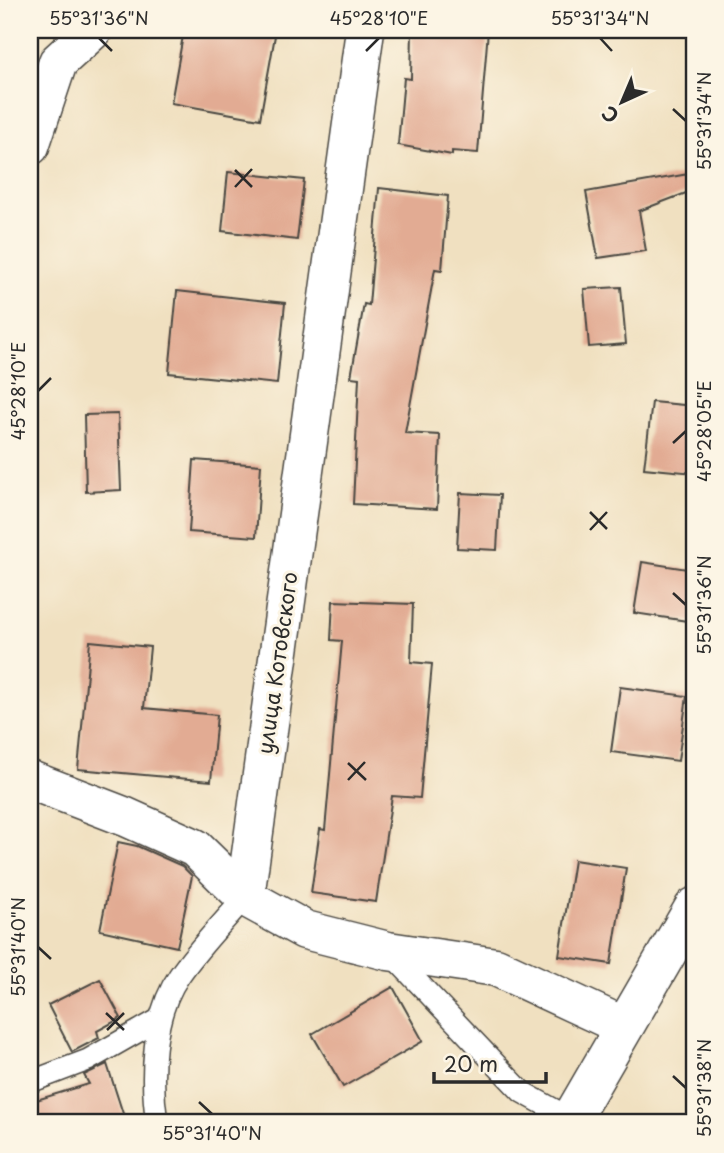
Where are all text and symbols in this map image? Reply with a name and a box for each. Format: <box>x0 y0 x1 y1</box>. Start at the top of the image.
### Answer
text: 55°31'36"N <box>49 4 149 31</box>
text: 45°28'10"E <box>330 4 428 31</box>
text: 55°31'34"N <box>550 4 650 31</box>
north arrow <box>588 66 658 136</box>
text: 55°31'34"N <box>690 71 717 171</box>
text: С <box>595 100 624 130</box>
text: 45°28'10"E <box>4 342 31 440</box>
text: 45°28'05"E <box>690 380 717 482</box>
text: 55°31'36"N <box>690 555 717 655</box>
street label: улица Котовского <box>247 570 305 756</box>
text: 55°31'40"N <box>4 897 31 997</box>
text: 55°31'38"N <box>690 1039 717 1137</box>
scale bar <box>434 1041 546 1085</box>
text: 20 m <box>444 1047 498 1079</box>
text: 55°31'40"N <box>162 1119 262 1146</box>

